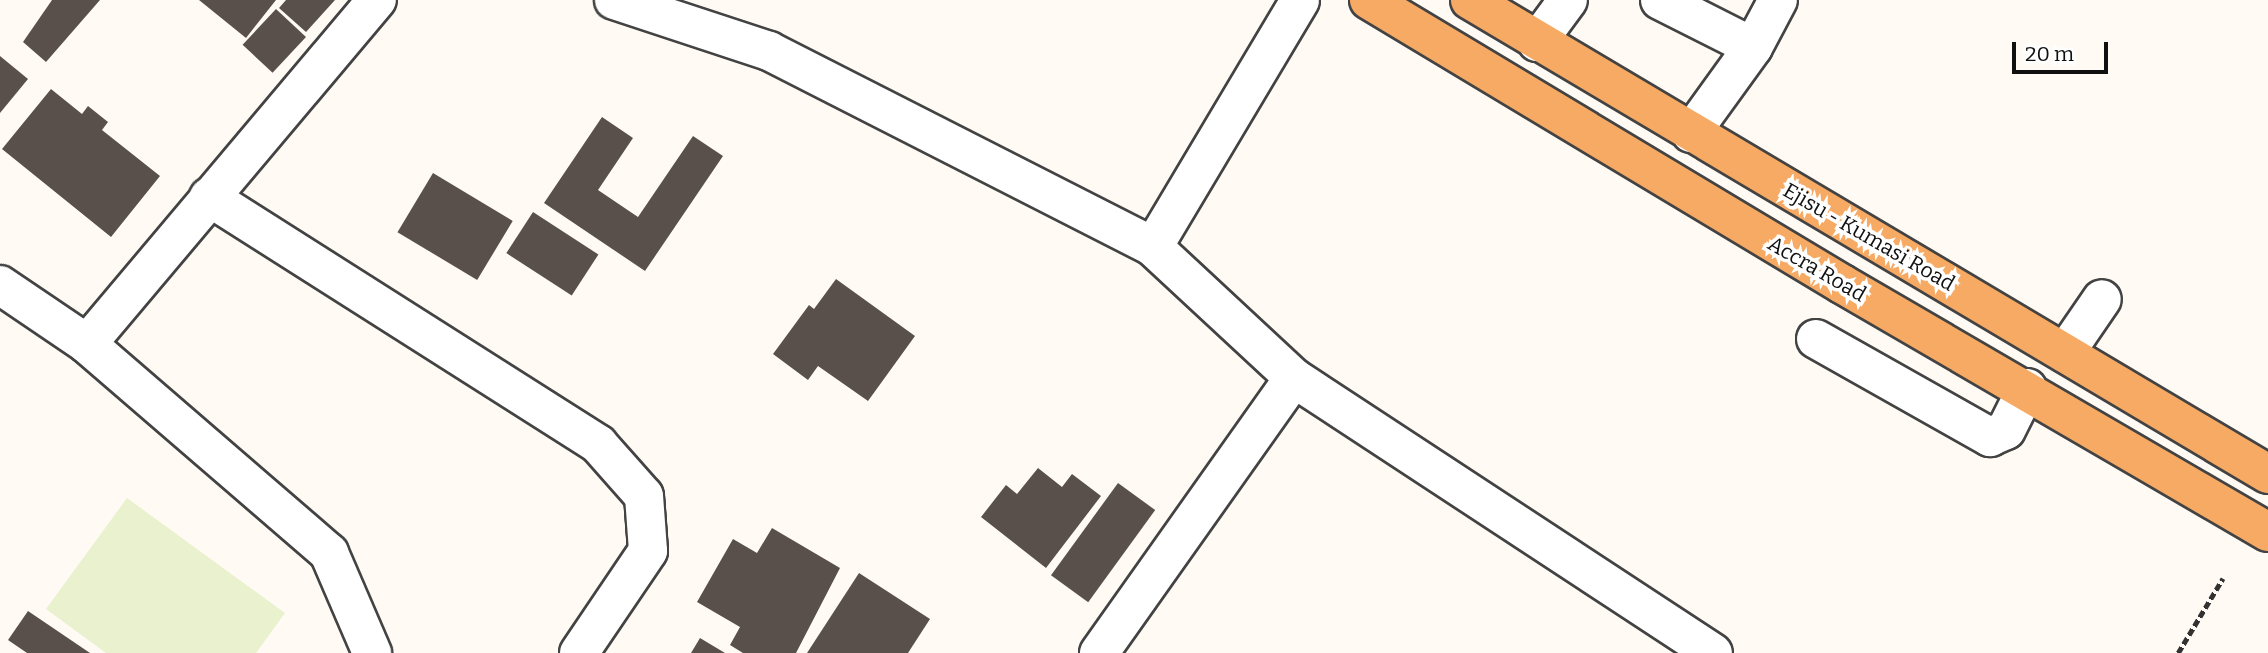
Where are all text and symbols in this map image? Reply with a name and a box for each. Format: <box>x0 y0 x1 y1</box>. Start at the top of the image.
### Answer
scale bar <box>2016 28 2112 72</box>
text: 20 m <box>2025 41 2074 67</box>
street label: Ejisu - Kumasi Road <box>1779 178 1959 296</box>
street label: Accra Road <box>1763 231 1871 307</box>

